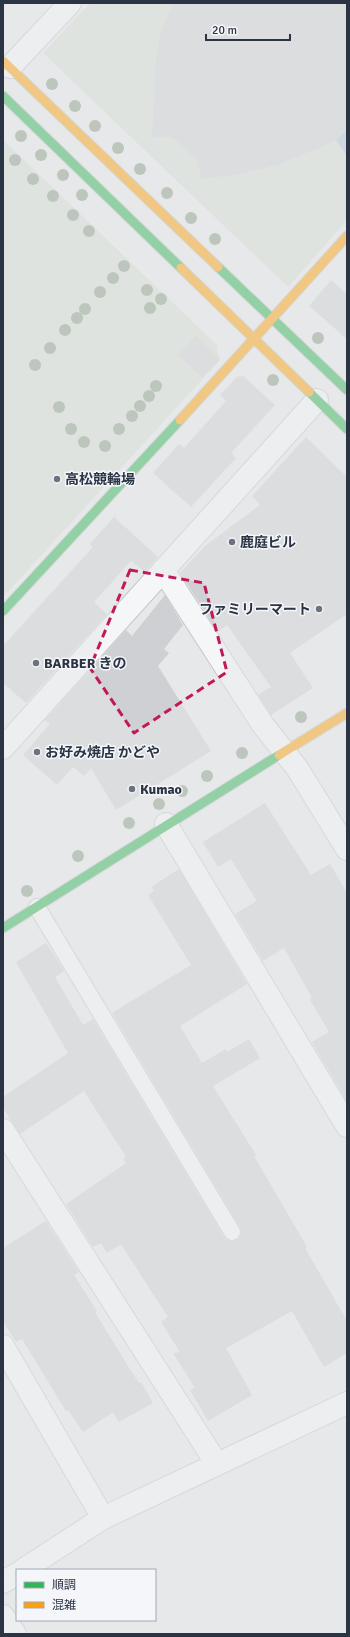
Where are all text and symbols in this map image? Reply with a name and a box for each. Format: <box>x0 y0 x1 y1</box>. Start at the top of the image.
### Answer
scale bar <box>206 16 290 42</box>
text: 20 m <box>212 23 237 38</box>
place label: 高松競輪場 <box>65 471 135 488</box>
marker: 高松競輪場 <box>52 474 62 484</box>
place label: 鹿庭ビル <box>240 534 296 551</box>
marker: 鹿庭ビル <box>227 537 237 547</box>
place label: ファミリーマート <box>199 601 311 618</box>
marker: ファミリーマート <box>314 604 324 614</box>
place label: BARBER きの <box>44 655 126 672</box>
marker: BARBER きの <box>31 658 41 668</box>
place label: お好み焼店 かどや <box>45 744 160 761</box>
marker: お好み焼店 かどや <box>32 747 42 757</box>
place label: Kumao <box>140 781 182 798</box>
marker: Kumao <box>127 784 137 794</box>
legend <box>16 1569 156 1621</box>
text: 順調 <box>52 1578 76 1593</box>
text: 混雑 <box>52 1598 76 1613</box>

